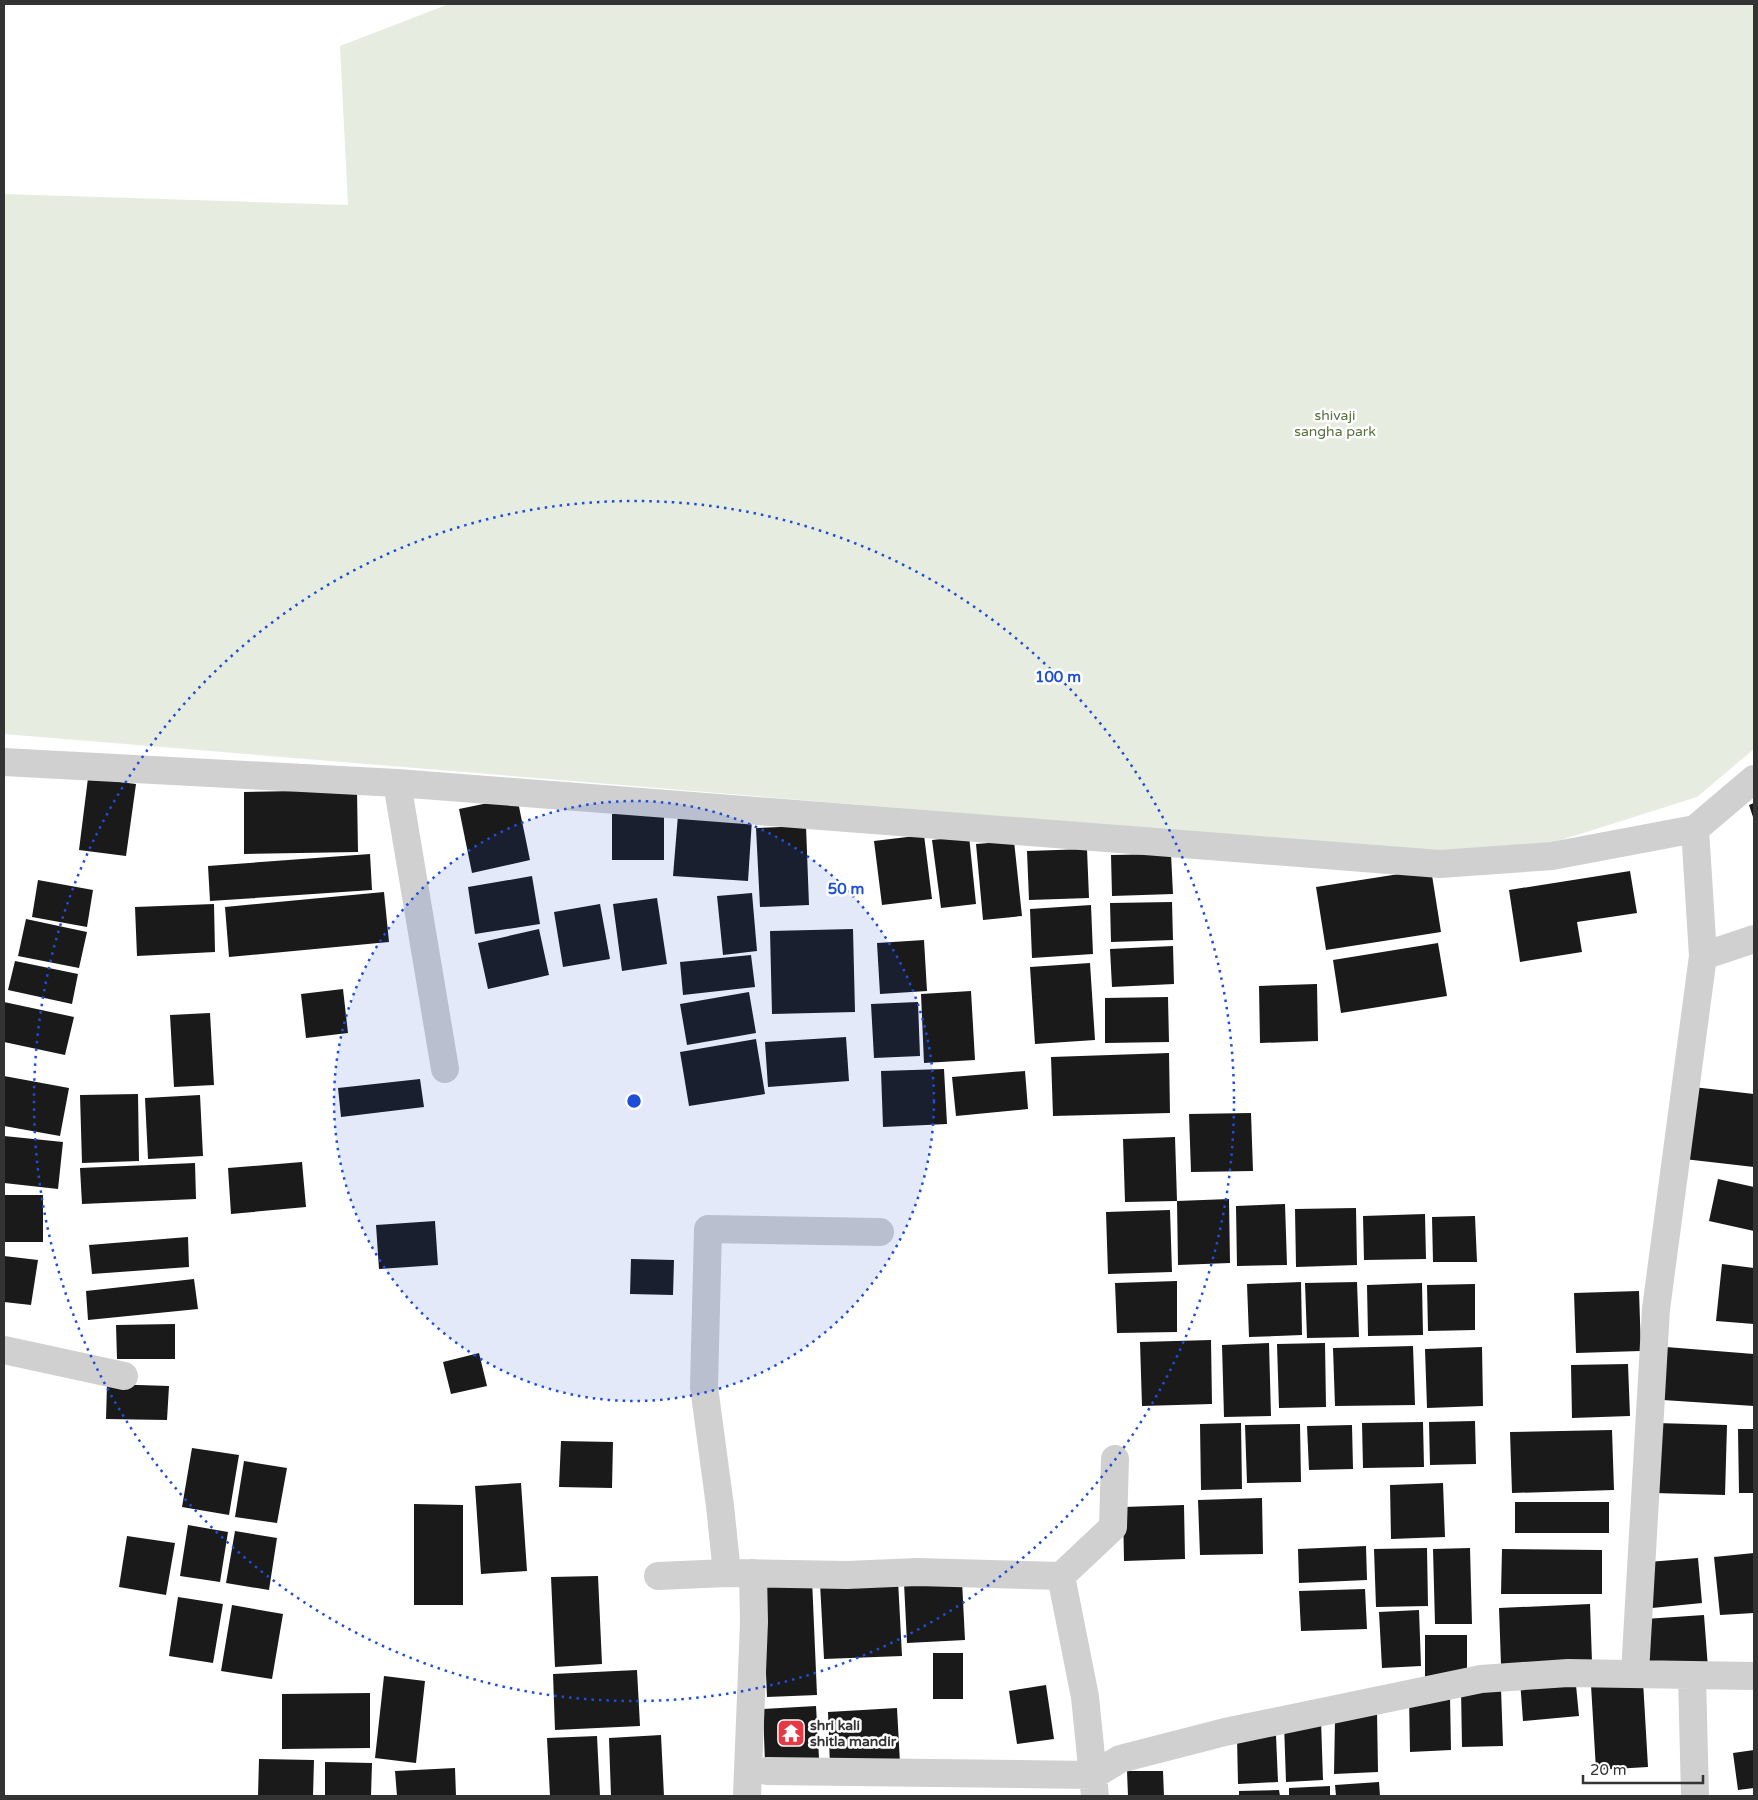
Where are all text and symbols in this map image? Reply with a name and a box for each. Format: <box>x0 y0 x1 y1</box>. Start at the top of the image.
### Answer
park label: shivaji sangha park <box>1294 407 1376 440</box>
text: 100 m <box>1035 668 1081 686</box>
text: 50 m <box>828 880 864 898</box>
centre of rings <box>625 1092 643 1110</box>
place label: shri kali shitla mandir <box>810 1717 897 1750</box>
temple icon: shri kali shitla mandir <box>776 1718 806 1748</box>
scale bar <box>1583 1752 1703 1784</box>
text: 20 m <box>1590 1761 1627 1779</box>

